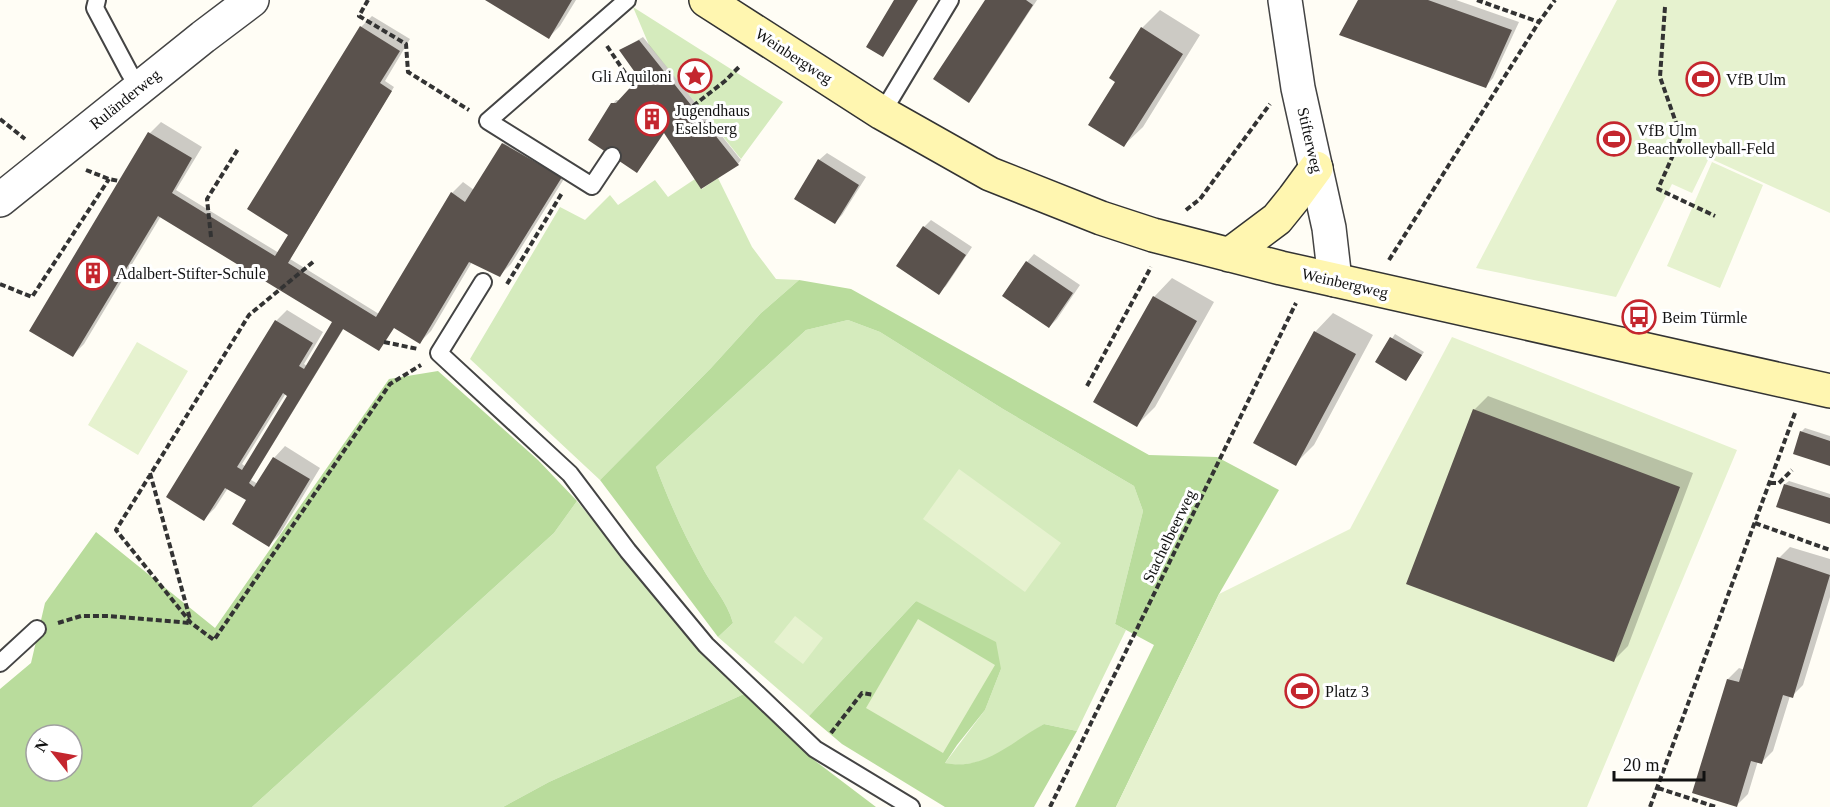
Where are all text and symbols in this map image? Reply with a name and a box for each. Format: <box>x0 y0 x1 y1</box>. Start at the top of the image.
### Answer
street label: Weinbergweg <box>752 25 836 88</box>
place icon: Gli Aquiloni <box>677 58 713 94</box>
sports icon: VfB Ulm <box>1685 61 1721 97</box>
street label: Ruländerweg <box>87 66 164 133</box>
place label: Gli Aquiloni <box>592 68 673 86</box>
place label: VfB Ulm <box>1726 71 1787 88</box>
building icon: Jugendhaus Eselsberg <box>634 101 670 137</box>
place label: Jugendhaus Eselsberg <box>675 102 750 138</box>
street label: Stifterweg <box>1293 106 1326 175</box>
sports icon: VfB Ulm Beachvolleyball-Feld <box>1596 121 1632 157</box>
place label: VfB Ulm Beachvolleyball-Feld <box>1637 122 1775 158</box>
building icon: Adalbert-Stifter-Schule <box>75 255 111 291</box>
place label: Adalbert-Stifter-Schule <box>116 265 266 282</box>
street label: Weinbergweg <box>1300 265 1390 302</box>
bus stop icon: Beim Türmle <box>1621 299 1657 335</box>
place label: Beim Türmle <box>1662 309 1747 326</box>
street label: Stachelbeerweg <box>1139 487 1200 586</box>
sports icon: Platz 3 <box>1284 673 1320 709</box>
place label: Platz 3 <box>1325 683 1369 700</box>
north arrow <box>24 723 84 783</box>
text: N <box>31 736 52 755</box>
scale bar <box>1614 744 1704 782</box>
text: 20 m <box>1623 755 1660 775</box>

